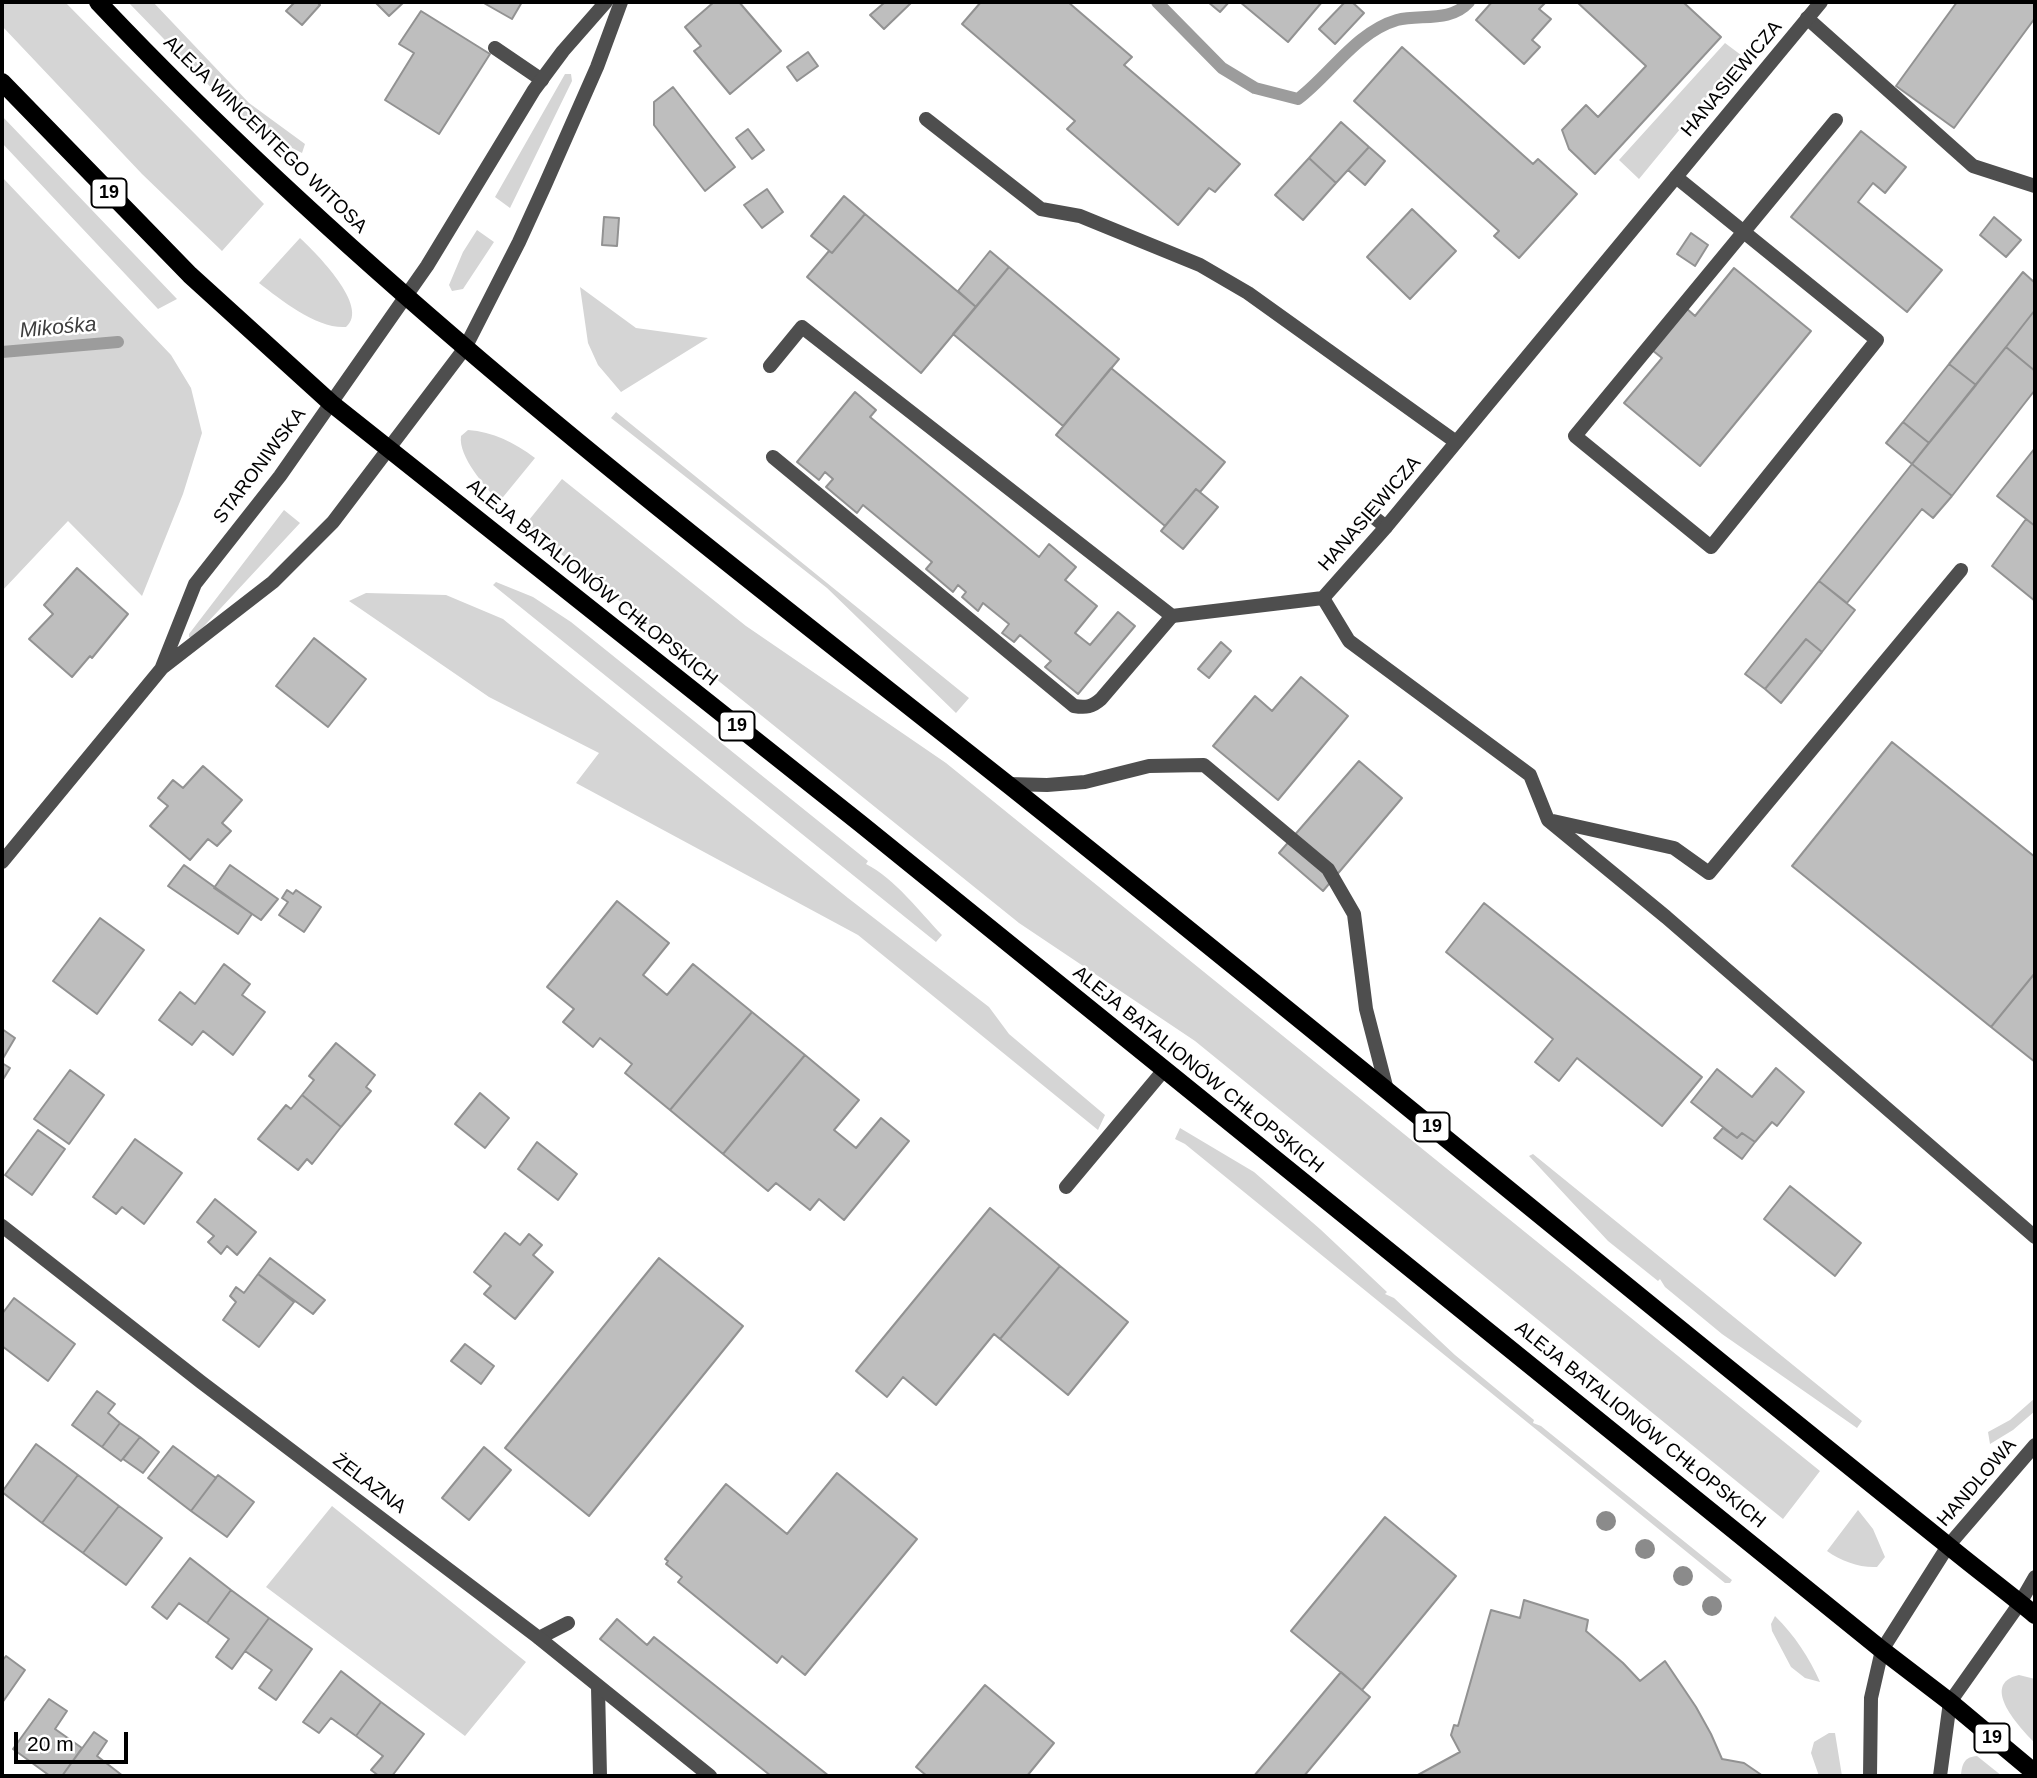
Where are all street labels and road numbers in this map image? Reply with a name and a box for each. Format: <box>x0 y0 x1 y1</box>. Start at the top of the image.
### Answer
street label: HANASIEWICZA <box>1677 16 1787 142</box>
street label: ALEJA WINCENTEGO WITOSA <box>158 32 372 238</box>
road number: 19 <box>92 178 126 208</box>
street label: STARONIWSKA <box>209 404 311 528</box>
street label: HANASIEWICZA <box>1314 452 1426 576</box>
street label: ALEJA BATALIONÓW CHŁOPSKICH <box>462 475 722 691</box>
road number: 19 <box>720 712 754 740</box>
street label: ALEJA BATALIONÓW CHŁOPSKICH <box>1068 962 1328 1178</box>
road number: 19 <box>1414 1112 1450 1142</box>
street label: ALEJA BATALIONÓW CHŁOPSKICH <box>1510 1317 1770 1533</box>
street label: HANDLOWA <box>1933 1434 2021 1532</box>
street label: ŻELAZNA <box>328 1449 410 1519</box>
road number: 19 <box>1974 1723 2010 1752</box>

